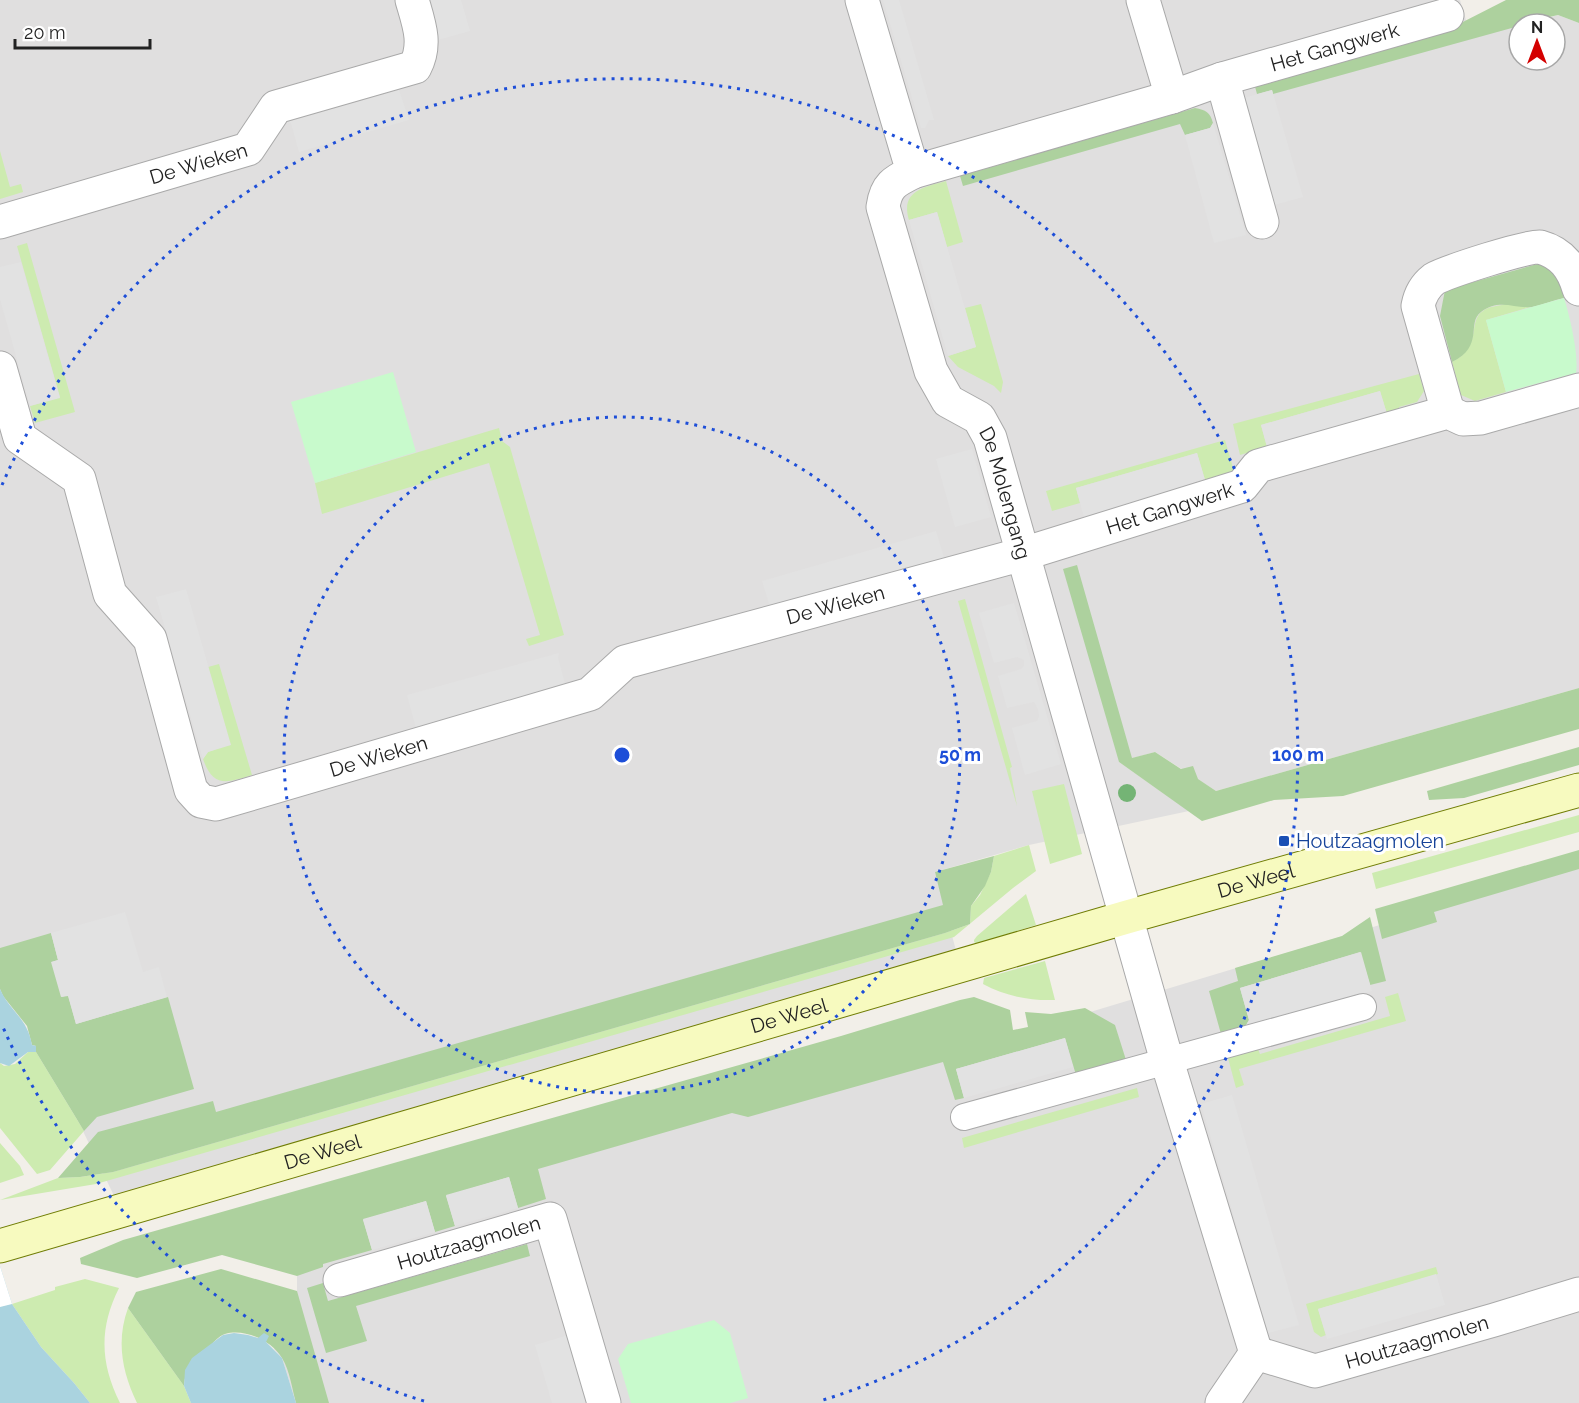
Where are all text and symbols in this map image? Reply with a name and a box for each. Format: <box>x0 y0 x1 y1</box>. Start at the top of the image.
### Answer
scale bar <box>15 12 150 50</box>
north arrow <box>1507 12 1567 72</box>
street label: Het Gangwerk <box>1268 17 1402 77</box>
text: N <box>1531 18 1543 37</box>
text: 20 m <box>24 22 66 43</box>
street label: De Wieken <box>147 138 250 189</box>
street label: De Molengang <box>974 422 1036 562</box>
street label: Het Gangwerk <box>1103 477 1237 540</box>
street label: De Wieken <box>784 580 887 630</box>
street label: De Wieken <box>327 730 430 782</box>
text: 50 m <box>939 744 981 765</box>
text: 100 m <box>1272 744 1324 765</box>
centre of rings <box>612 745 632 765</box>
place label: Houtzaagmolen <box>1296 829 1444 853</box>
marker: Houtzaagmolen <box>1277 834 1291 848</box>
street label: De Weel <box>1215 858 1298 903</box>
street label: De Weel <box>748 993 831 1038</box>
street label: De Weel <box>281 1129 364 1174</box>
street label: Houtzaagmolen <box>394 1210 543 1275</box>
street label: Houtzaagmolen <box>1342 1310 1491 1374</box>

